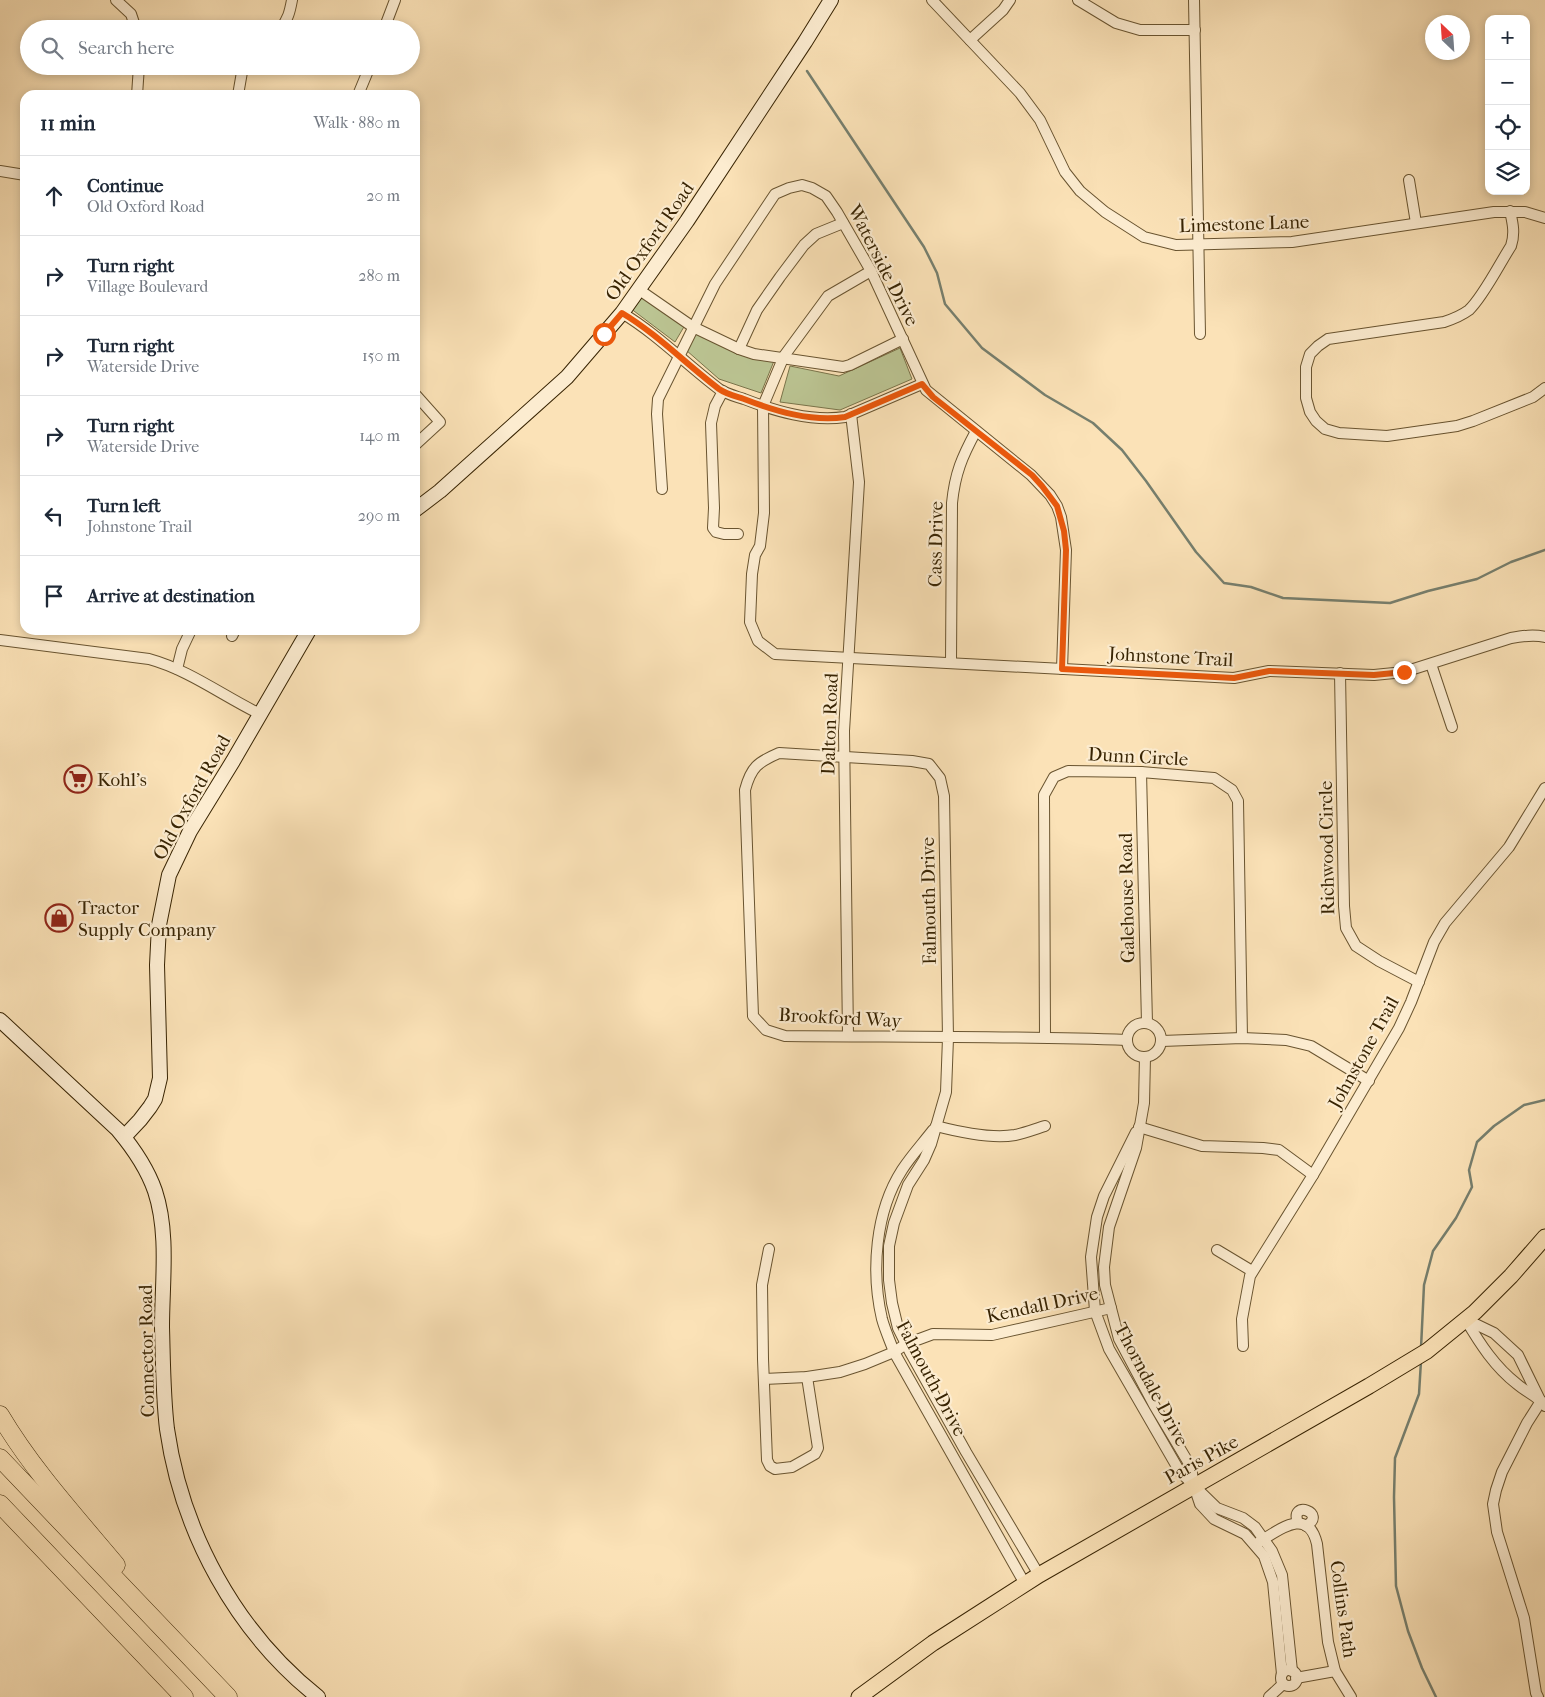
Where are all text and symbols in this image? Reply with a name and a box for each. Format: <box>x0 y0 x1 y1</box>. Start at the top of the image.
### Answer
north arrow <box>1425 15 1470 60</box>
map controls <box>1485 15 1530 195</box>
button: + <box>1485 15 1530 60</box>
search box <box>20 20 420 75</box>
icon: search <box>38 34 66 62</box>
text: Search here <box>78 37 174 59</box>
button: − <box>1485 60 1530 105</box>
button: locate <box>1485 105 1530 150</box>
text: 11 min <box>40 111 95 135</box>
text: Walk · 880 m <box>314 113 400 132</box>
button: layers <box>1485 150 1530 195</box>
text: Continue <box>87 175 163 197</box>
street label: Old Oxford Road <box>601 178 699 305</box>
icon: ahead <box>40 182 68 210</box>
text: 20 m <box>366 186 400 205</box>
text: Old Oxford Road <box>87 197 205 216</box>
street label: Waterside Drive <box>843 200 923 330</box>
street label: Limestone Lane <box>1178 211 1310 237</box>
text: Turn right <box>87 255 174 277</box>
icon: right <box>40 262 68 290</box>
text: 280 m <box>358 266 400 285</box>
text: Village Boulevard <box>87 277 208 296</box>
route start <box>593 323 616 346</box>
text: Turn right <box>87 335 174 357</box>
icon: right <box>40 342 68 370</box>
text: 150 m <box>362 346 400 365</box>
text: Waterside Drive <box>87 357 199 376</box>
text: Turn right <box>87 415 174 437</box>
icon: right <box>40 422 68 450</box>
text: 140 m <box>359 426 400 445</box>
text: Waterside Drive <box>87 437 199 456</box>
text: Turn left <box>87 495 161 517</box>
street label: Cass Drive <box>924 501 948 587</box>
icon: left <box>40 502 68 530</box>
text: 290 m <box>358 506 400 525</box>
text: Johnstone Trail <box>87 517 192 536</box>
icon: arrive <box>40 582 68 610</box>
text: Arrive at destination <box>87 585 255 607</box>
street label: Johnstone Trail <box>1106 643 1234 671</box>
route end <box>1393 661 1416 684</box>
street label: Dalton Road <box>817 672 843 775</box>
street label: Old Oxford Road <box>148 731 236 864</box>
street label: Dunn Circle <box>1087 743 1189 771</box>
supermarket icon: Kohl's <box>63 764 93 794</box>
place label: Kohl's <box>97 769 147 791</box>
street label: Richwood Circle <box>1315 781 1339 915</box>
street label: Galehouse Road <box>1115 832 1139 963</box>
street label: Falmouth Drive <box>917 837 941 965</box>
place label: Tractor Supply Company <box>78 897 217 941</box>
shop icon: Tractor Supply Company <box>44 903 74 933</box>
street label: Johnstone Trail <box>1323 993 1404 1114</box>
street label: Brookford Way <box>778 1004 903 1032</box>
street label: Kendall Drive <box>984 1282 1100 1328</box>
street label: Connector Road <box>135 1284 159 1418</box>
street label: Falmouth Drive <box>891 1317 971 1440</box>
street label: Thorndale Drive <box>1109 1319 1193 1450</box>
street label: Paris Pike <box>1161 1431 1242 1489</box>
street label: Collins Path <box>1325 1559 1361 1660</box>

